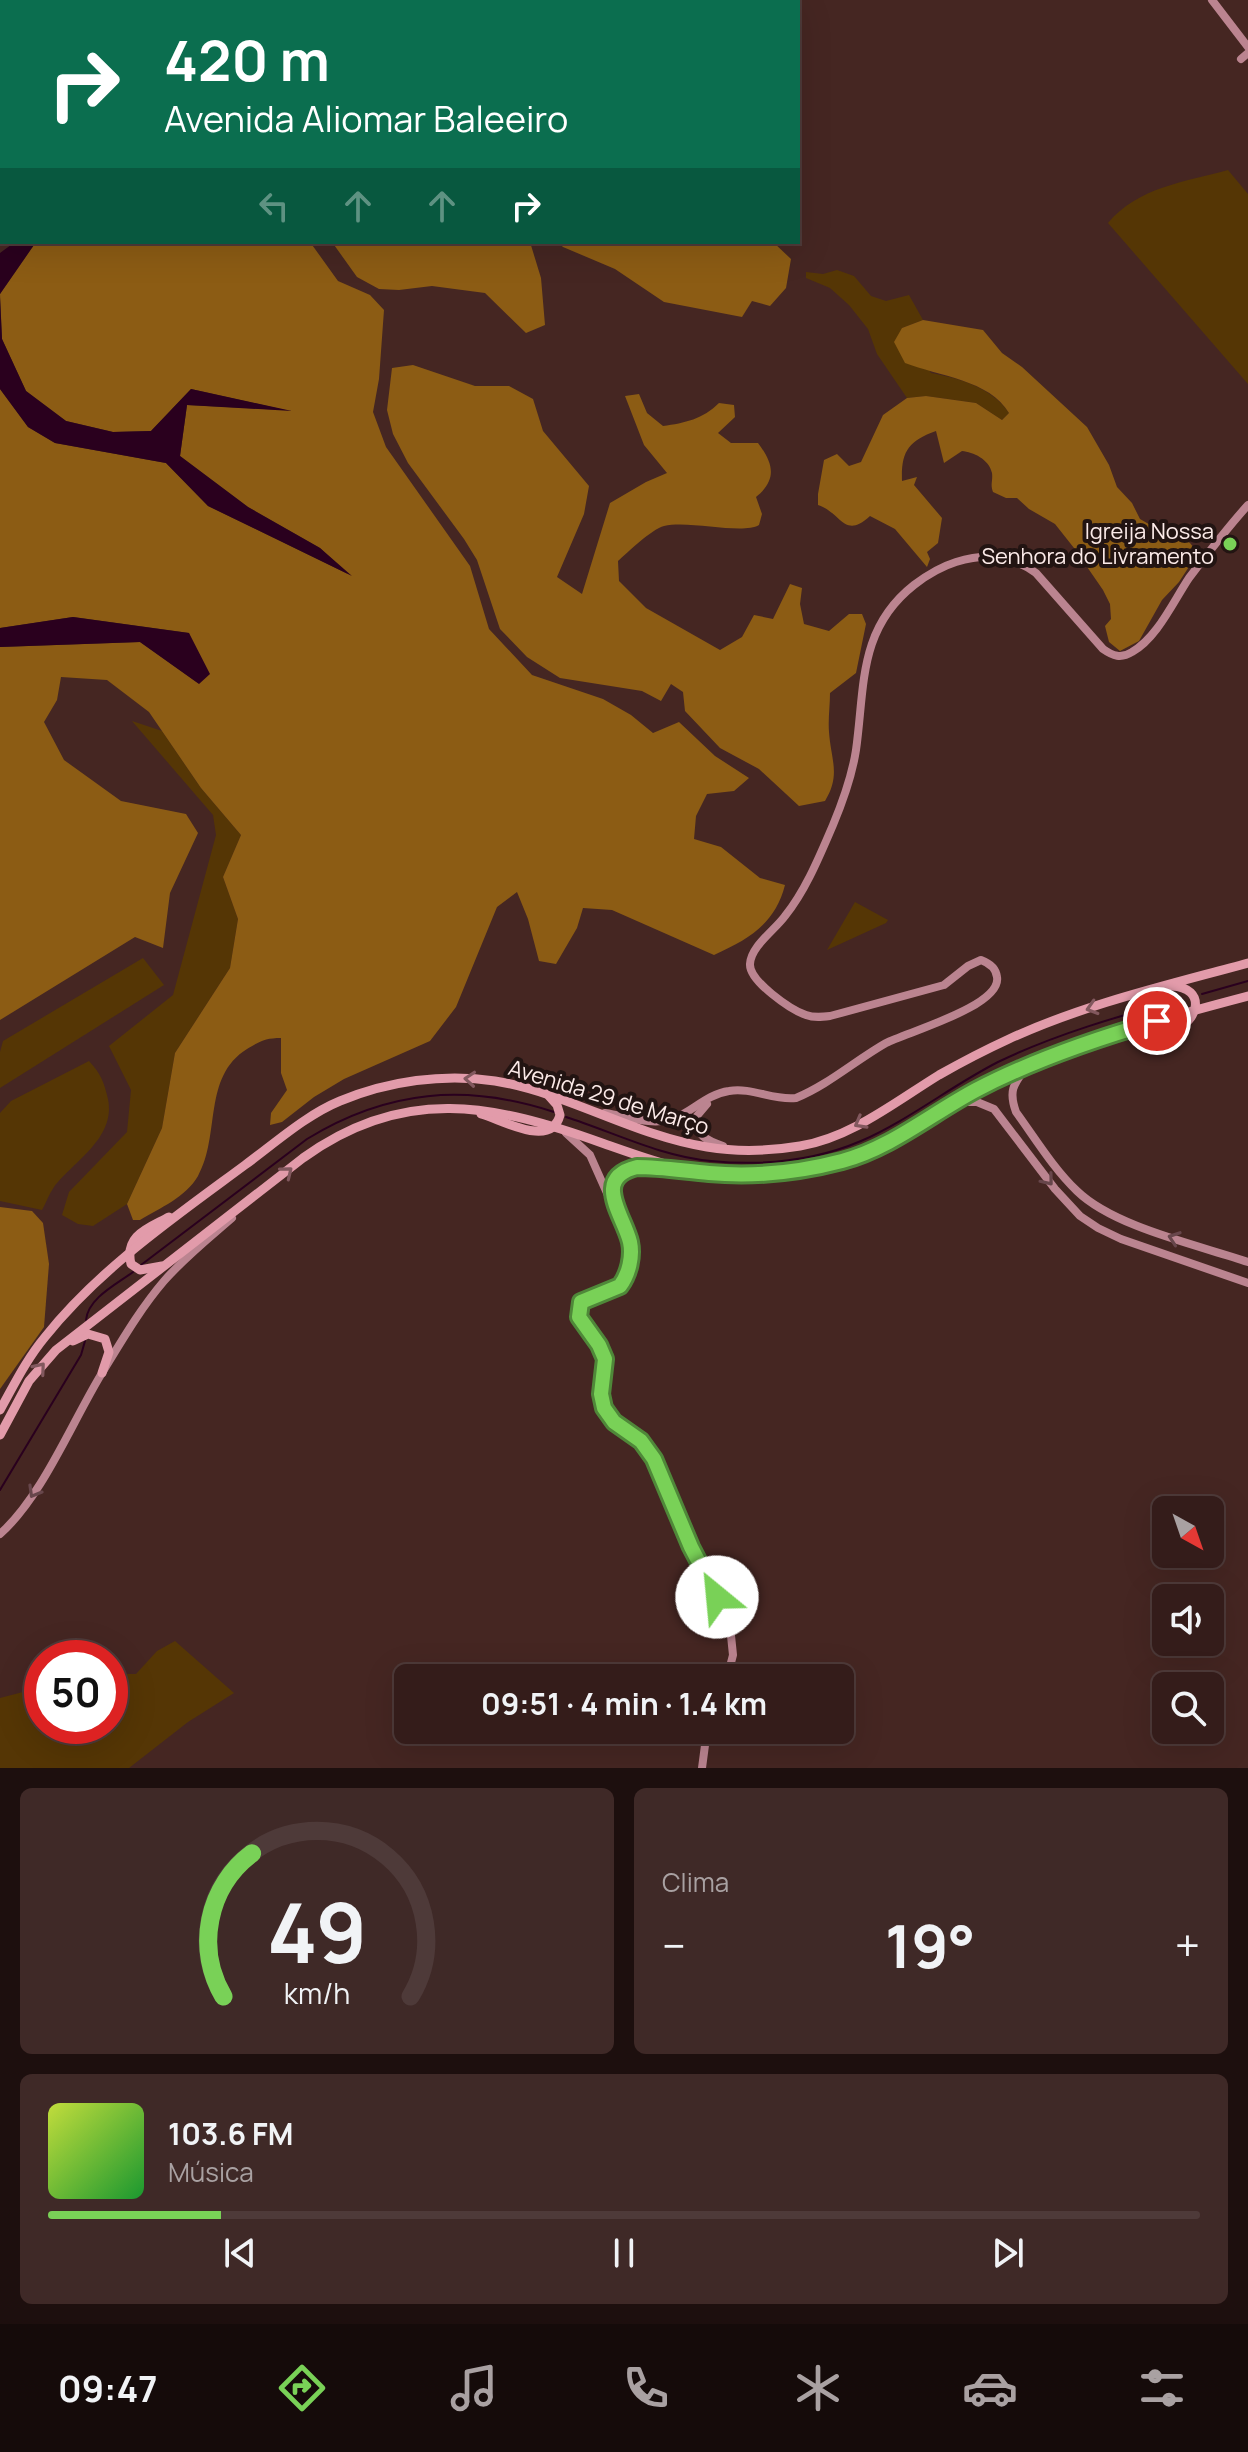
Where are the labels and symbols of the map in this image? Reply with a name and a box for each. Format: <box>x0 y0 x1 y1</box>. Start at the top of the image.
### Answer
place label: Igreija Nossa Senhora do Livramento <box>981 516 1214 571</box>
marker: Igreija Nossa Senhora do Livramento <box>1221 535 1239 553</box>
pin <box>1123 987 1191 1055</box>
one-way arrow <box>1086 998 1100 1014</box>
street label: Avenida 29 de Março <box>505 1052 713 1142</box>
one-way arrow <box>464 1071 477 1088</box>
one-way arrow <box>854 1114 869 1129</box>
one-way arrow <box>278 1167 293 1181</box>
one-way arrow <box>1038 1171 1053 1185</box>
one-way arrow <box>1168 1231 1182 1247</box>
one-way arrow <box>30 1363 45 1378</box>
one-way arrow <box>28 1483 44 1498</box>
north arrow <box>1152 1496 1224 1568</box>
position arrow <box>675 1555 759 1639</box>
speed limit sign: 50 <box>24 1640 128 1744</box>

